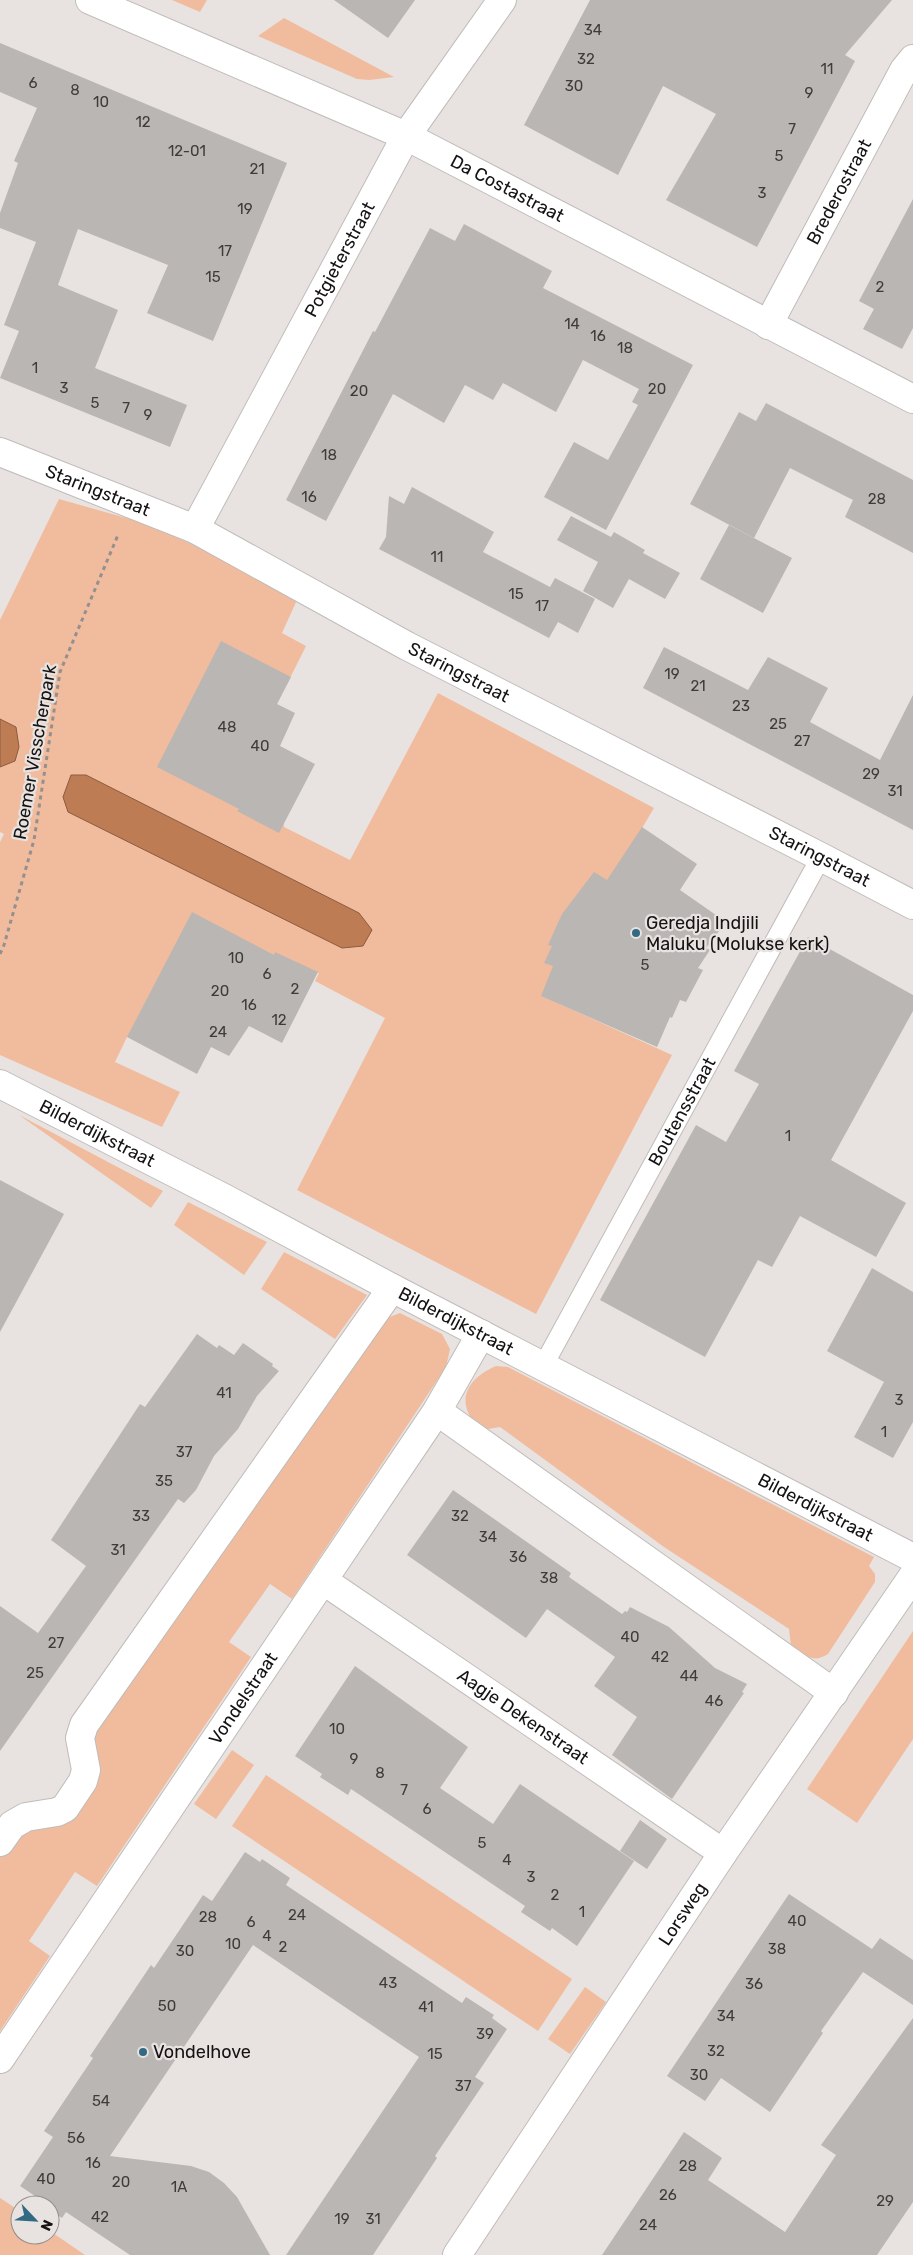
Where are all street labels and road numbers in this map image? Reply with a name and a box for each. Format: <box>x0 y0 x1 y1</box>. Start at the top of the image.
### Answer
street label: Brederostraat <box>802 135 876 248</box>
street label: Da Costastraat <box>447 150 568 227</box>
street label: Potgieterstraat <box>300 198 380 321</box>
street label: Staringstraat <box>42 460 153 521</box>
street label: Staringstraat <box>404 637 513 707</box>
street label: Roemer Visscherpark <box>9 662 61 841</box>
street label: Staringstraat <box>765 821 874 892</box>
street label: Boutensstraat <box>644 1053 720 1170</box>
street label: Bilderdijkstraat <box>36 1095 159 1172</box>
street label: Bilderdijkstraat <box>395 1282 517 1360</box>
street label: Bilderdijkstraat <box>754 1469 877 1546</box>
street label: Vondelstraat <box>204 1648 282 1749</box>
street label: Aagje Dekenstraat <box>453 1664 593 1769</box>
street label: Lorsweg <box>654 1878 711 1950</box>

